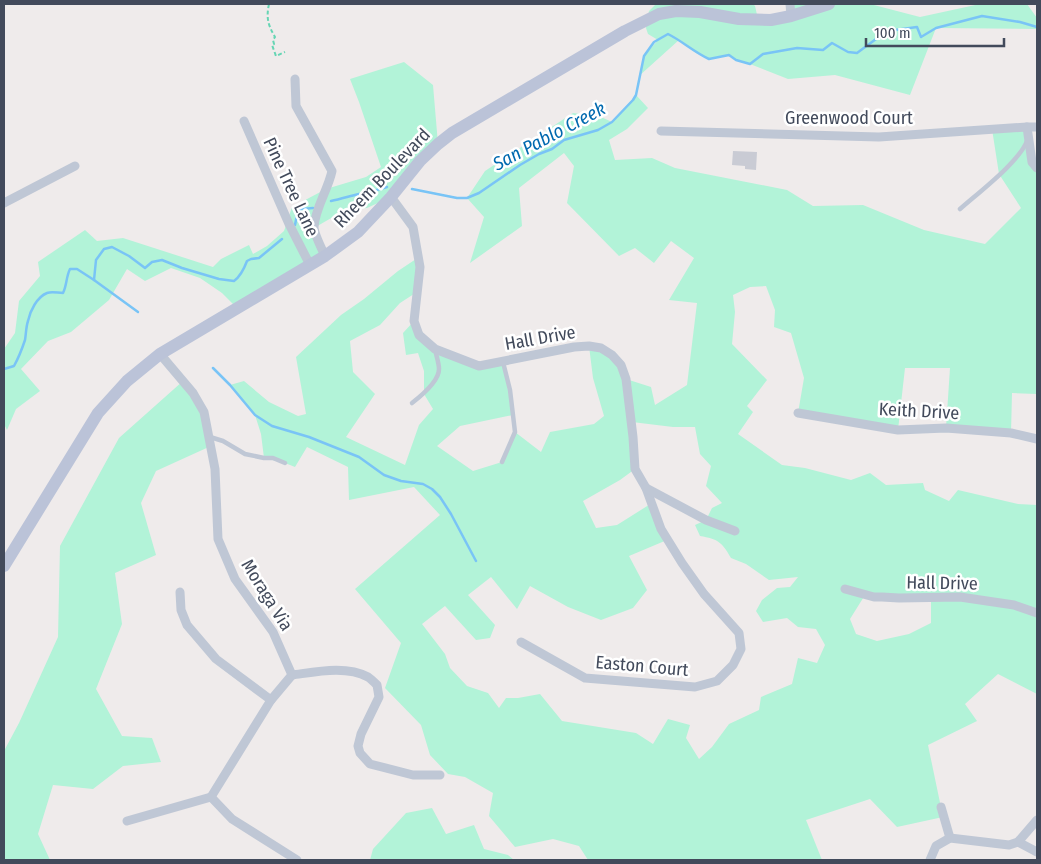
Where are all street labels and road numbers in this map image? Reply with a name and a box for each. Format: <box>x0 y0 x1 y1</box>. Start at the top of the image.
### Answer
street label: Greenwood Court <box>785 107 913 129</box>
street label: Rheem Boulevard <box>329 124 435 232</box>
street label: Pine Tree Lane <box>258 134 324 240</box>
street label: Hall Drive <box>503 321 577 355</box>
street label: Keith Drive <box>878 398 960 424</box>
street label: Moraga Via <box>236 555 298 635</box>
street label: Hall Drive <box>906 571 978 595</box>
street label: Easton Court <box>595 651 690 681</box>

